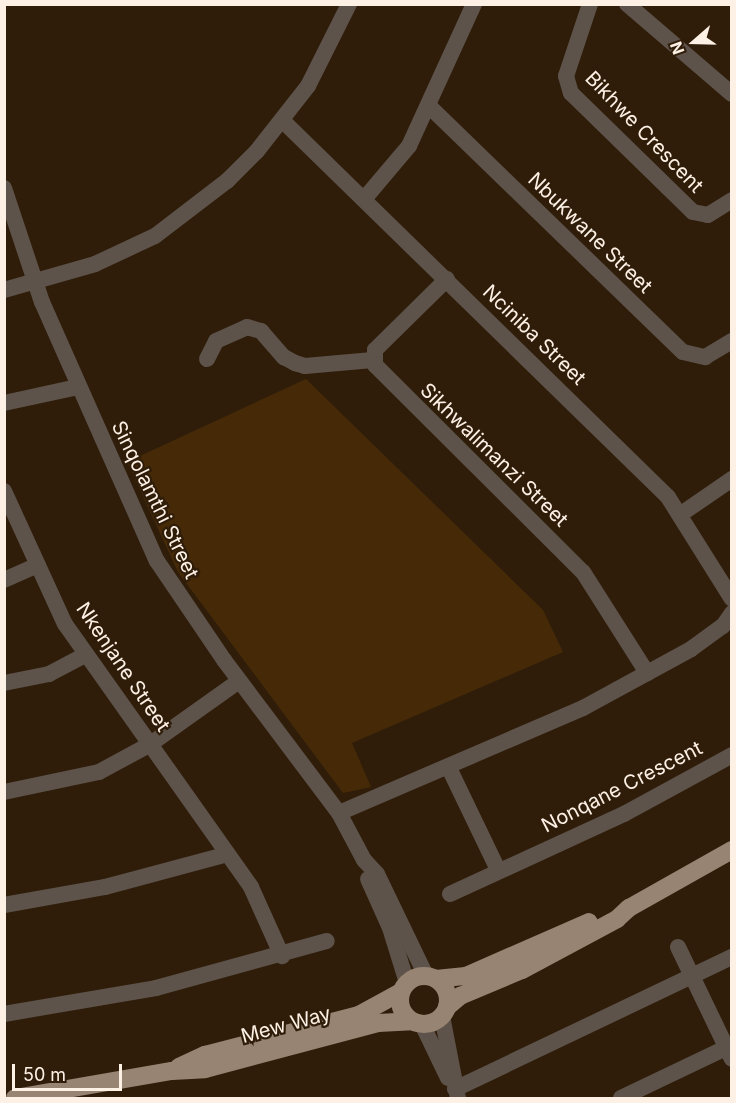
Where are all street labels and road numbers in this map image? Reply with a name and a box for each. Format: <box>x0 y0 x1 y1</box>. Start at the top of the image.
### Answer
street label: Bikhwe Crescent <box>580 66 708 198</box>
street label: Nbukwane Street <box>523 168 657 298</box>
street label: Nciniba Street <box>478 280 590 390</box>
street label: Sikhwalimanzi Street <box>415 378 573 532</box>
street label: Sinqolamthi Street <box>106 417 204 583</box>
street label: Nkenjane Street <box>71 598 175 736</box>
street label: Nonqane Crescent <box>538 736 706 838</box>
street label: Mew Way <box>238 1001 334 1049</box>

